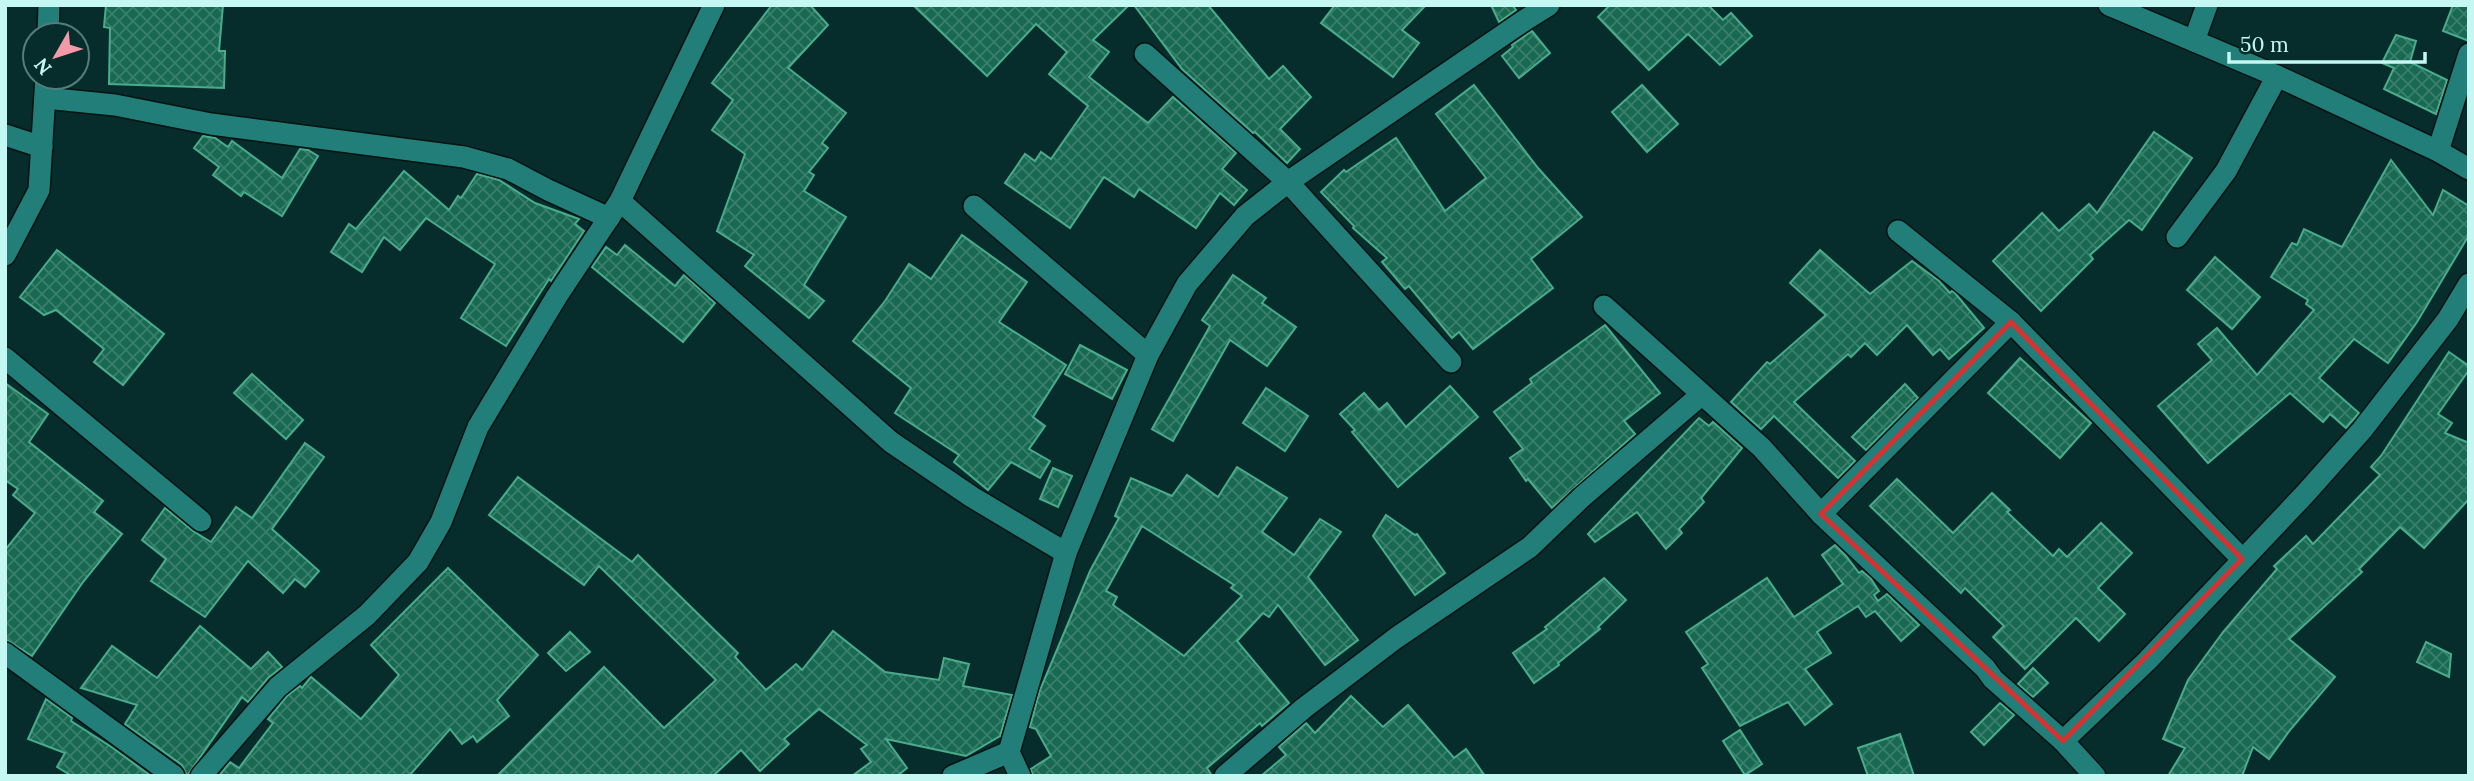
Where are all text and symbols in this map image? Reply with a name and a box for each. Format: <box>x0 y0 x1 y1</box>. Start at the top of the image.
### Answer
north arrow <box>21 21 91 91</box>
scale bar <box>2229 21 2425 65</box>
text: 50 m <box>2240 31 2289 58</box>
text: N <box>29 53 57 80</box>

